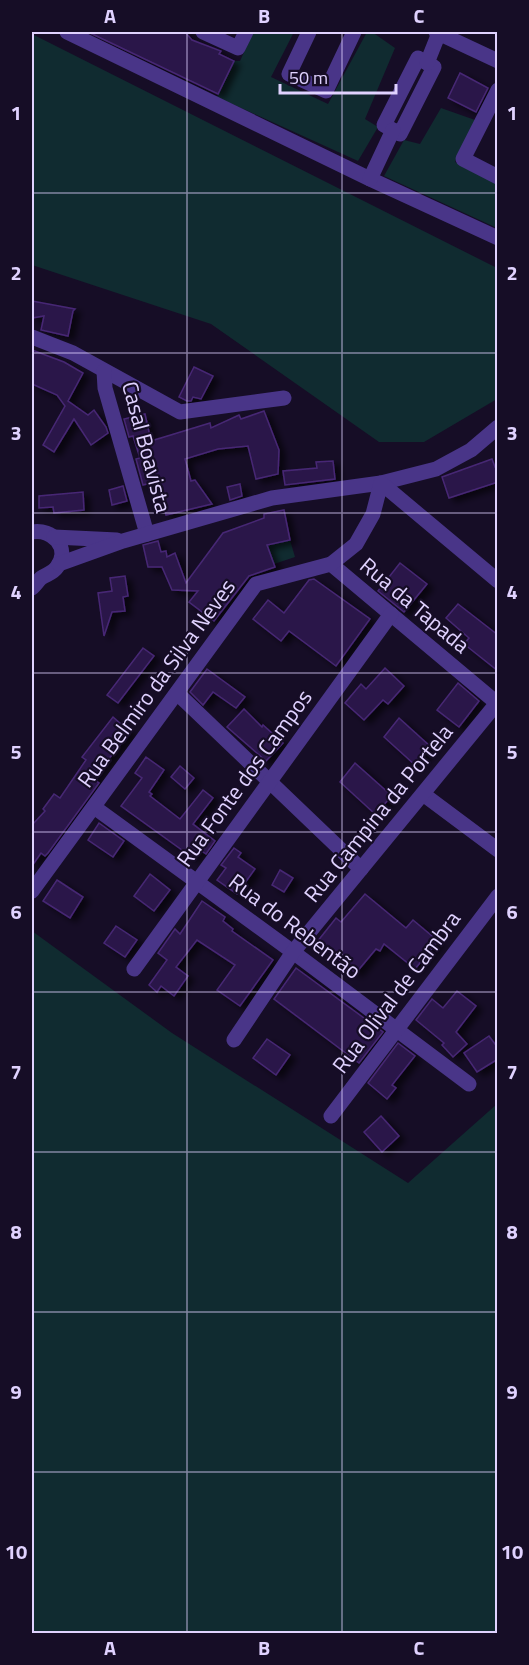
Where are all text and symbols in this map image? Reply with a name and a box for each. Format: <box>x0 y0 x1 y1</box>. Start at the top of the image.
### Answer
text: A <box>104 0 116 31</box>
text: B <box>258 0 270 31</box>
text: C <box>414 0 425 31</box>
scale bar <box>280 57 396 95</box>
text: 50 m <box>289 64 328 91</box>
text: 1 <box>10 97 22 128</box>
text: 1 <box>506 97 518 128</box>
text: 2 <box>10 257 22 288</box>
text: 2 <box>506 257 518 288</box>
street label: Casal Boavista <box>113 378 181 516</box>
text: 3 <box>10 417 22 448</box>
text: 3 <box>506 417 518 448</box>
street label: Rua da Tapada <box>353 549 477 661</box>
street label: Rua Belmiro da Silva Neves <box>69 572 243 794</box>
text: 4 <box>10 576 22 607</box>
text: 4 <box>506 576 518 607</box>
street label: Rua Fonte dos Campos <box>168 682 320 874</box>
street label: Rua Campina da Portela <box>295 716 461 910</box>
text: 5 <box>10 736 22 767</box>
text: 5 <box>506 736 518 767</box>
street label: Rua do Rebentão <box>222 865 368 987</box>
text: 6 <box>10 896 22 927</box>
text: 6 <box>506 896 518 927</box>
street label: Rua Olival de Cambra <box>323 904 469 1080</box>
text: 7 <box>10 1056 22 1087</box>
text: 7 <box>506 1056 518 1087</box>
text: 8 <box>10 1216 22 1247</box>
text: 8 <box>506 1216 518 1247</box>
text: 9 <box>10 1376 22 1407</box>
text: 9 <box>506 1376 518 1407</box>
text: 10 <box>5 1536 27 1567</box>
text: 10 <box>501 1536 523 1567</box>
text: A <box>104 1632 116 1663</box>
text: B <box>258 1632 270 1663</box>
text: C <box>414 1632 425 1663</box>

